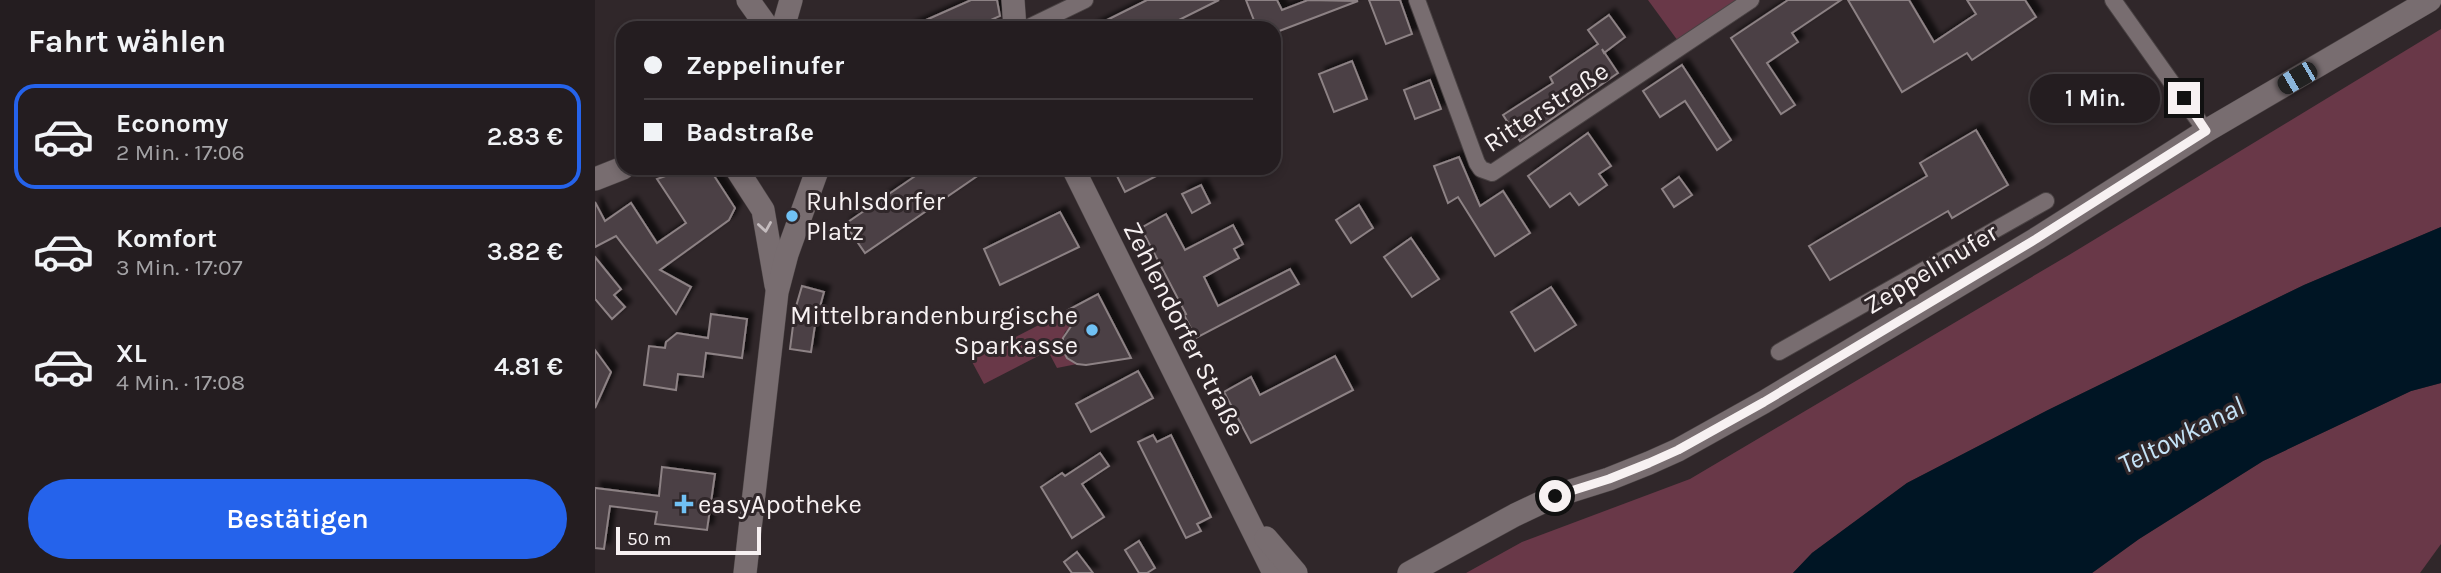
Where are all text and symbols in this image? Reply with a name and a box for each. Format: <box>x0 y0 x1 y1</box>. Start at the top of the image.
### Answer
text: Fahrt wählen <box>28 23 226 60</box>
text: Zeppelinufer <box>686 50 844 81</box>
street label: Ritterstraße <box>1478 55 1614 159</box>
car <box>2274 58 2321 98</box>
callout: 1 Min. <box>2030 74 2159 122</box>
route end <box>2168 82 2200 114</box>
text: 1 Min. <box>2065 85 2125 112</box>
icon: car <box>32 105 95 168</box>
text: Economy <box>116 108 228 139</box>
text: Badstraße <box>686 117 814 148</box>
text: 2.83 € <box>487 121 563 152</box>
text: 2 Min. · 17:06 <box>116 139 245 166</box>
place label: Ruhlsdorfer Platz <box>806 186 946 247</box>
marker: Ruhlsdorfer Platz <box>784 208 800 224</box>
street label: Zehlendorfer Straße <box>1117 217 1251 441</box>
street label: Zeppelinufer <box>1858 217 2004 321</box>
icon: car <box>32 220 95 283</box>
one-way arrow <box>757 221 772 232</box>
text: Komfort <box>116 223 217 254</box>
text: 3.82 € <box>487 236 563 267</box>
text: 3 Min. · 17:07 <box>116 254 243 281</box>
place label: Mittelbrandenburgische Sparkasse <box>790 300 1078 361</box>
marker: Mittelbrandenburgische Sparkasse <box>1084 322 1100 338</box>
icon: car <box>32 335 95 398</box>
text: XL <box>116 338 147 369</box>
text: 4.81 € <box>494 351 563 382</box>
text: 4 Min. · 17:08 <box>116 369 245 396</box>
water label: Teltowkanal <box>2113 389 2249 481</box>
button: Bestätigen <box>28 479 567 559</box>
route start <box>1539 480 1571 512</box>
place label: easyApotheke <box>698 489 862 520</box>
marker: easyApotheke <box>676 496 692 512</box>
scale bar <box>616 524 761 556</box>
text: 50 m <box>627 528 671 550</box>

